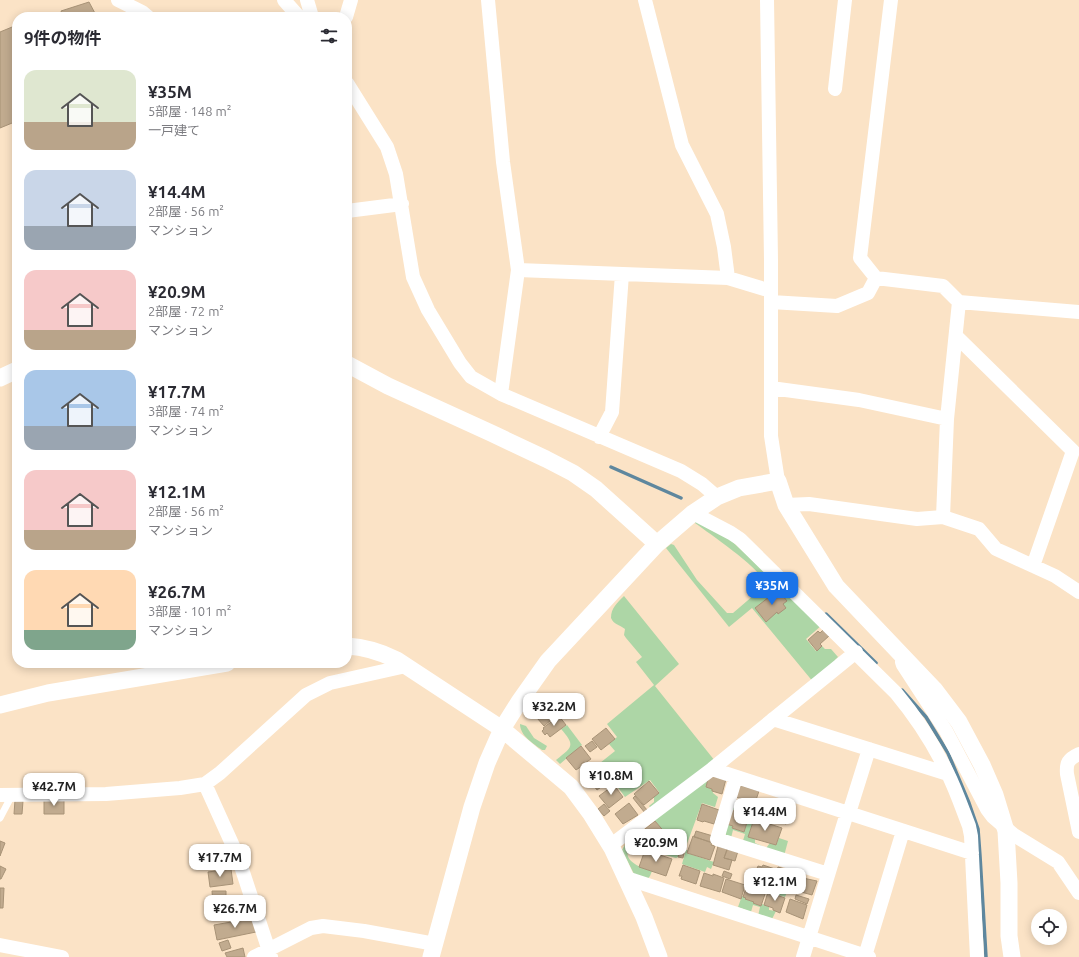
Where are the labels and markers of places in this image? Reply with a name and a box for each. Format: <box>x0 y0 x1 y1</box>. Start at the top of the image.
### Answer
pin: ¥35M <box>748 572 796 606</box>
pin: ¥32.2M <box>521 693 587 727</box>
pin: ¥10.8M <box>578 762 644 796</box>
pin: ¥42.7M <box>21 773 87 807</box>
pin: ¥14.4M <box>732 798 798 832</box>
pin: ¥20.9M <box>623 829 689 863</box>
pin: ¥17.7M <box>187 844 253 878</box>
pin: ¥12.1M <box>742 868 808 902</box>
pin: ¥26.7M <box>202 895 268 929</box>

